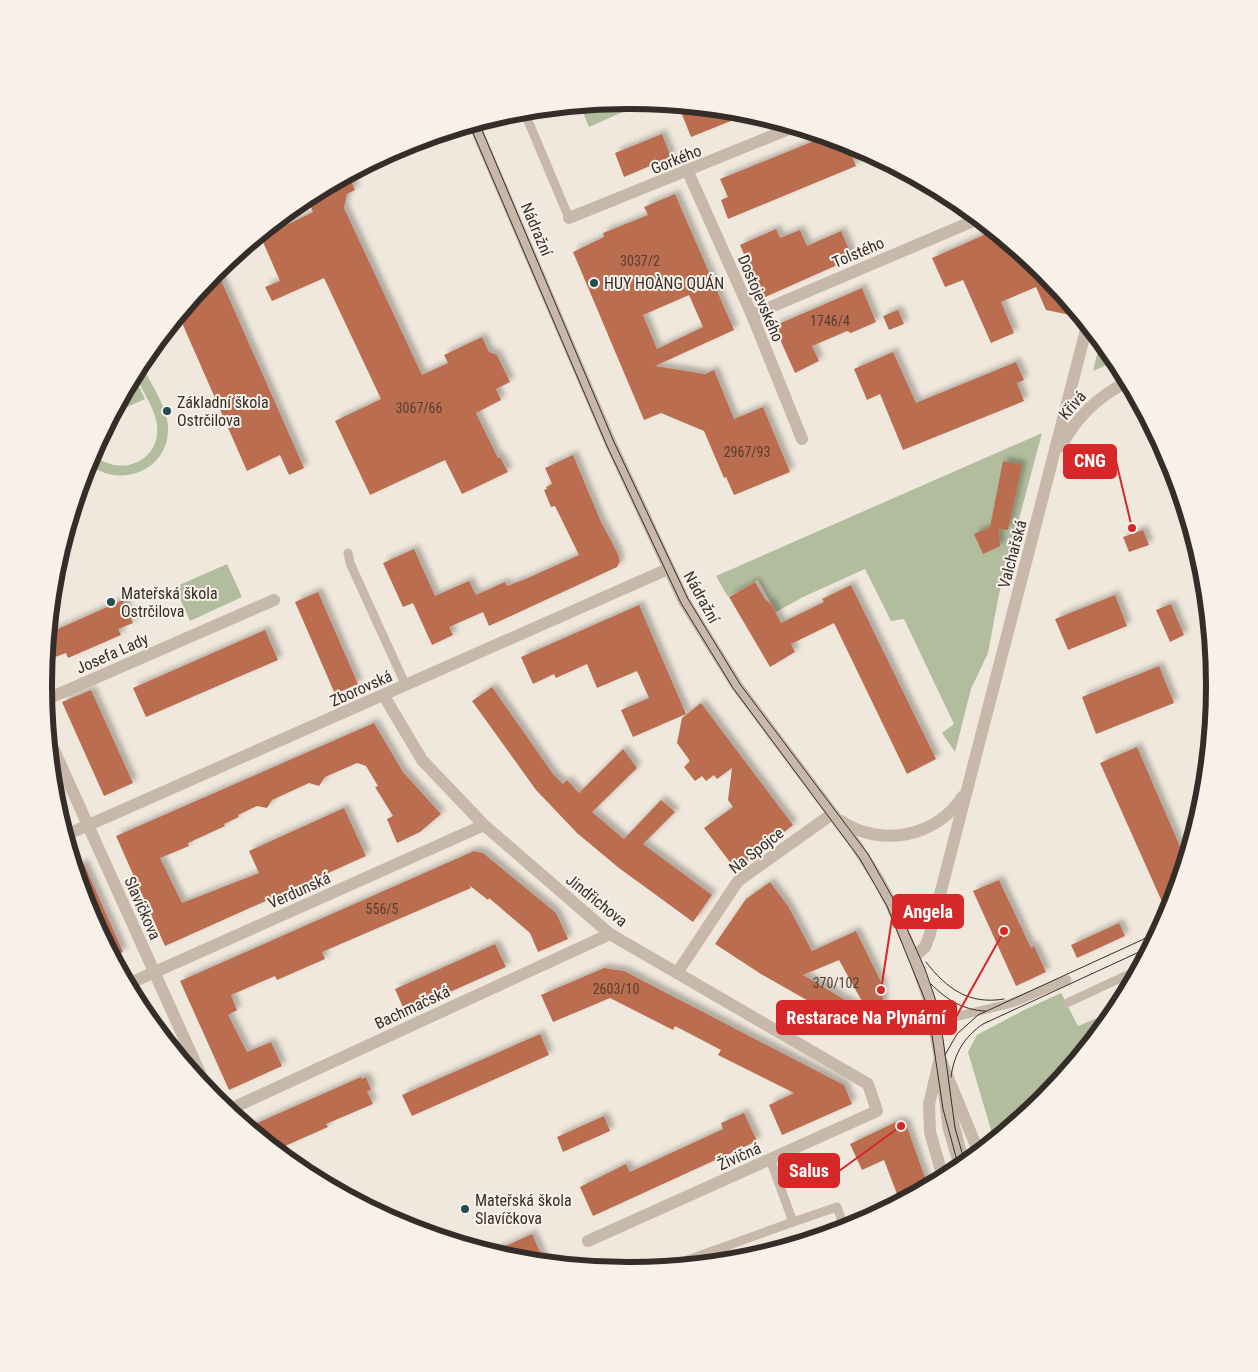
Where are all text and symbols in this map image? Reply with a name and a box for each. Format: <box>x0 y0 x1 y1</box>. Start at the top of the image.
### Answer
street label: Gorkého <box>648 141 704 178</box>
street label: Nádražní <box>517 200 557 260</box>
street label: Tolstého <box>829 233 887 272</box>
street label: Dostojevského <box>734 252 787 344</box>
house number: 3037/2 <box>620 253 660 269</box>
place label: HUY HOÀNG QUÁN <box>604 274 724 293</box>
marker: HUY HOÀNG QUÁN <box>588 277 600 289</box>
house number: 1746/4 <box>810 313 850 329</box>
street label: Křivá <box>1055 387 1090 424</box>
place label: Základní škola Ostrčilova <box>177 393 269 430</box>
house number: 3067/66 <box>396 400 442 416</box>
marker: Základní škola Ostrčilova <box>161 405 173 417</box>
house number: 2967/93 <box>724 444 770 460</box>
callout: CNG <box>1064 445 1116 478</box>
text: CNG <box>1074 450 1106 471</box>
street label: Valchařská <box>994 518 1031 590</box>
street label: Nádražní <box>680 568 724 628</box>
place label: Mateřská škola Ostrčilova <box>121 584 218 621</box>
marker: Mateřská škola Ostrčilova <box>105 596 117 608</box>
street label: Josefa Lady <box>73 629 151 678</box>
street label: Zborovská <box>327 666 395 711</box>
street label: Na Spojce <box>725 823 787 878</box>
street label: Verdunská <box>265 868 333 913</box>
street label: Jindřichova <box>562 870 631 931</box>
street label: Slavíčkova <box>120 874 165 943</box>
callout: Angela <box>893 895 963 928</box>
house number: 556/5 <box>366 901 399 917</box>
text: Angela <box>903 901 953 922</box>
house number: 370/102 <box>813 975 859 991</box>
house number: 2603/10 <box>593 981 639 997</box>
street label: Bachmačská <box>372 982 453 1033</box>
callout: Restarace Na Plynární <box>777 1001 956 1034</box>
text: Restarace Na Plynární <box>786 1007 947 1028</box>
street label: Živičná <box>715 1139 764 1174</box>
callout: Salus <box>779 1154 839 1187</box>
text: Salus <box>789 1160 829 1181</box>
place label: Mateřská škola Slavíčkova <box>475 1191 572 1228</box>
marker: Mateřská škola Slavíčkova <box>459 1203 471 1215</box>

